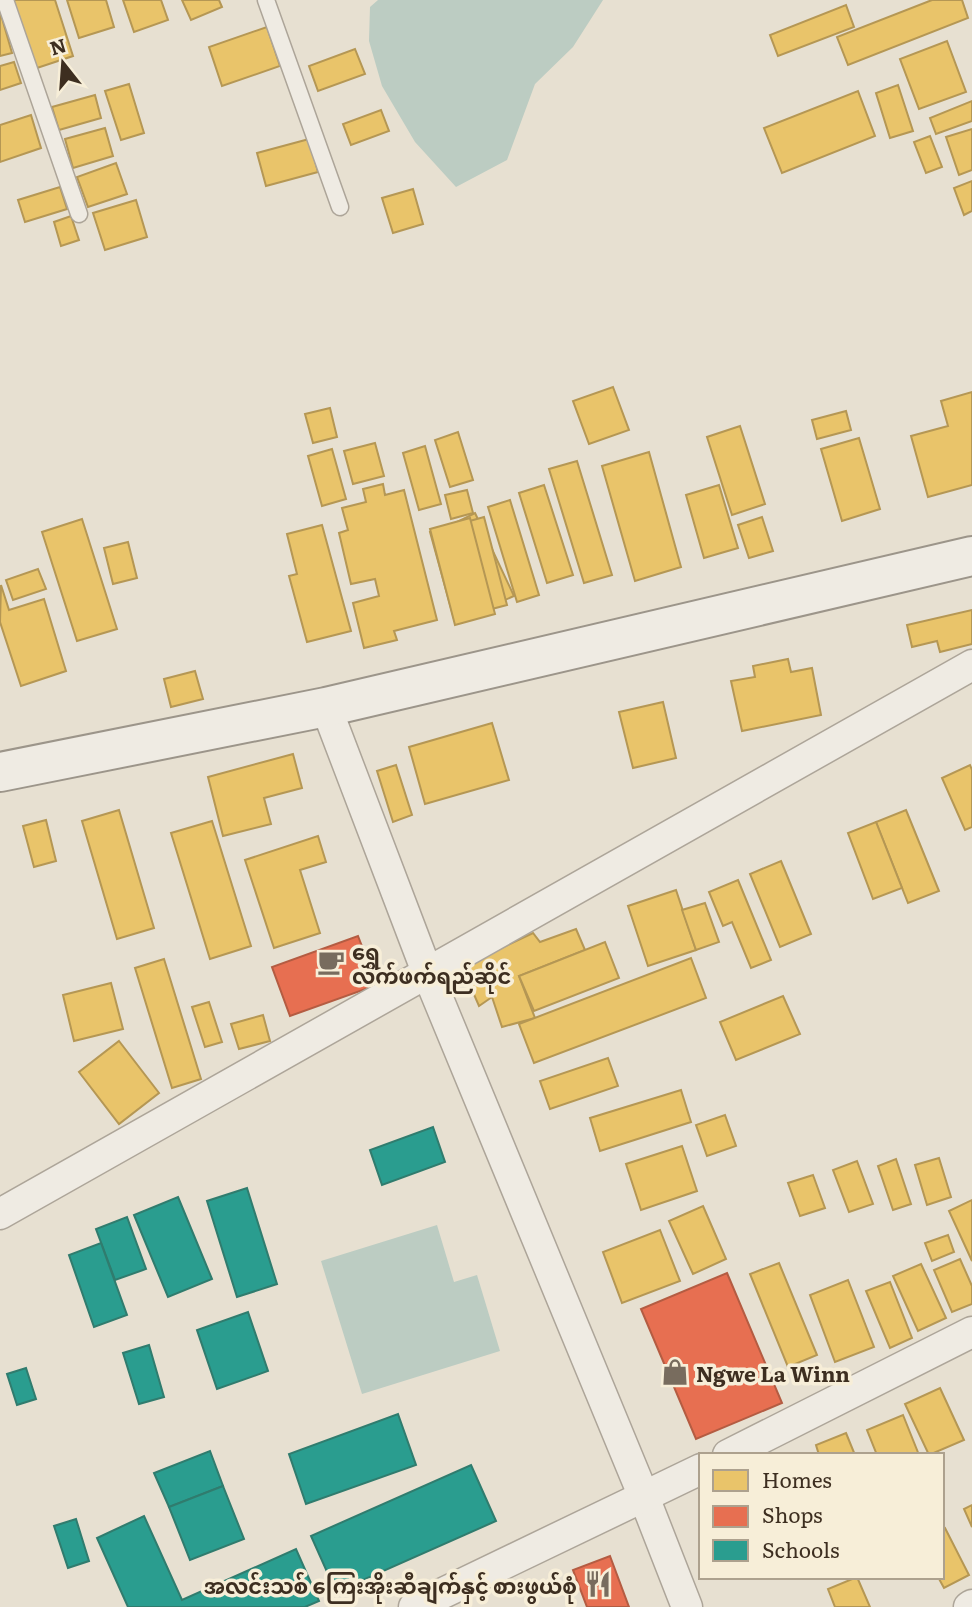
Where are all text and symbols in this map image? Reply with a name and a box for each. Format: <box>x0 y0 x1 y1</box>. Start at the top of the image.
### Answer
north arrow <box>28 28 98 98</box>
text: N <box>46 30 70 62</box>
place label: ရွှေ လက်ဖက်ရည်ဆိုင် <box>352 935 511 994</box>
cafe icon: ရွှေ လက်ဖက်ရည်ဆိုင် <box>316 947 346 977</box>
shop icon: Ngwe La Winn <box>660 1357 690 1387</box>
place label: Ngwe La Winn <box>696 1357 850 1388</box>
legend <box>699 1453 944 1579</box>
text: Homes <box>762 1463 832 1494</box>
text: Shops <box>762 1498 823 1529</box>
text: Schools <box>762 1533 840 1564</box>
place label: အလင်းသစ် ကြေးအိုးဆီချက်နှင့် စားဖွယ်စုံ <box>204 1569 577 1605</box>
restaurant icon: အလင်းသစ် ကြေးအိုးဆီချက်နှင့် စားဖွယ်စုံ <box>583 1569 613 1599</box>

